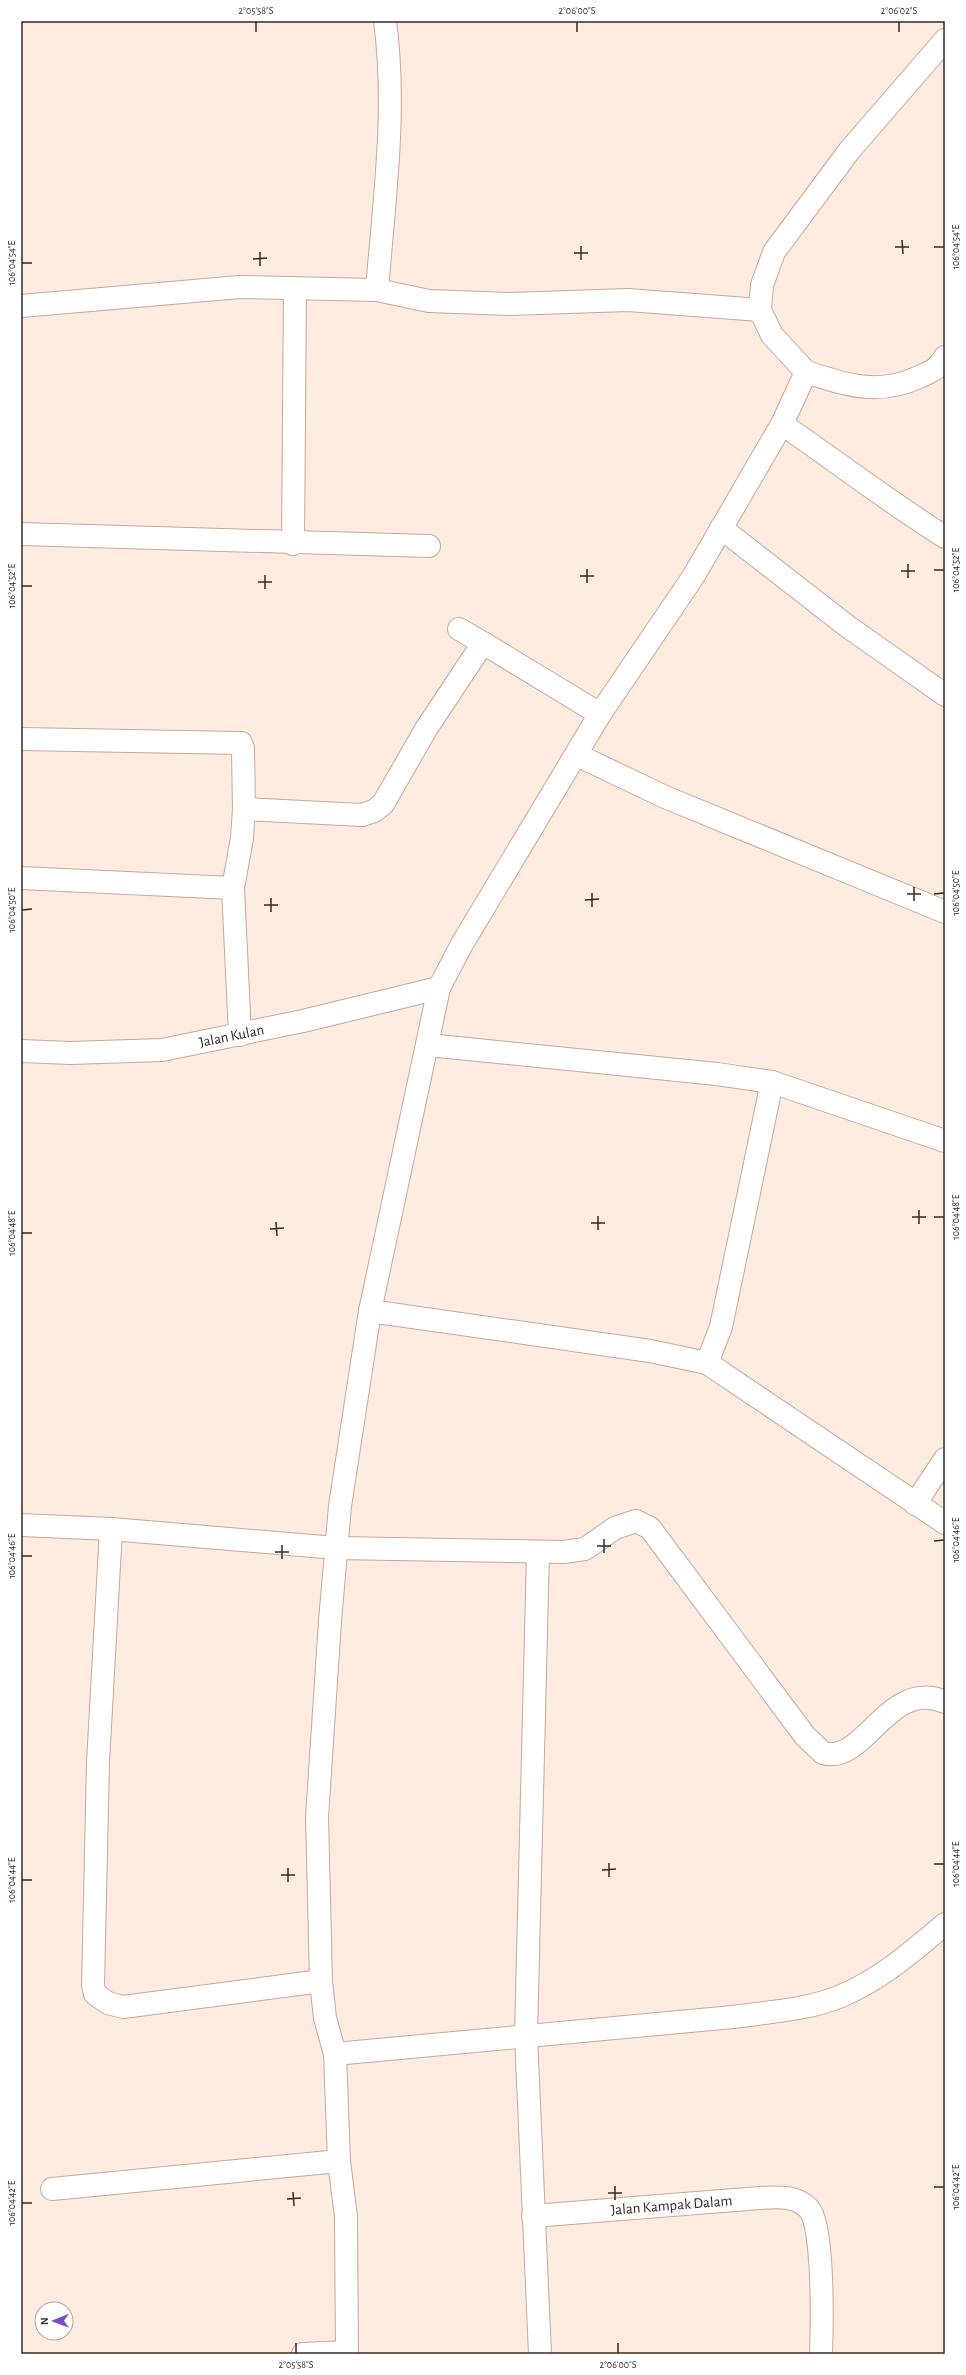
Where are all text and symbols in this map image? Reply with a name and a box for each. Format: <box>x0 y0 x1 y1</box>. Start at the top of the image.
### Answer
text: 2°05'58"S <box>238 6 274 16</box>
text: 2°06'00"S <box>558 6 596 16</box>
text: 2°06'02"S <box>881 6 918 16</box>
text: 106°04'54"E <box>951 224 961 269</box>
text: 106°04'54"E <box>7 240 17 285</box>
text: 106°04'52"E <box>951 548 961 592</box>
text: 106°04'52"E <box>7 564 17 608</box>
text: 106°04'50"E <box>951 870 961 916</box>
text: 106°04'50"E <box>7 887 17 933</box>
street label: Jalan Kulan <box>198 1022 265 1050</box>
text: 106°04'48"E <box>951 1194 961 1240</box>
text: 106°04'48"E <box>7 1210 17 1256</box>
text: 106°04'46"E <box>951 1517 961 1563</box>
text: 106°04'46"E <box>7 1533 17 1579</box>
text: 106°04'44"E <box>951 1841 961 1887</box>
text: 106°04'44"E <box>7 1857 17 1903</box>
text: 106°04'42"E <box>951 2164 961 2210</box>
text: 106°04'42"E <box>7 2180 17 2226</box>
street label: Jalan Kampak Dalam <box>610 2193 733 2218</box>
north arrow <box>34 2301 74 2341</box>
text: N <box>39 2317 50 2325</box>
text: 2°05'58"S <box>278 2360 314 2370</box>
text: 2°06'00"S <box>599 2360 637 2370</box>

